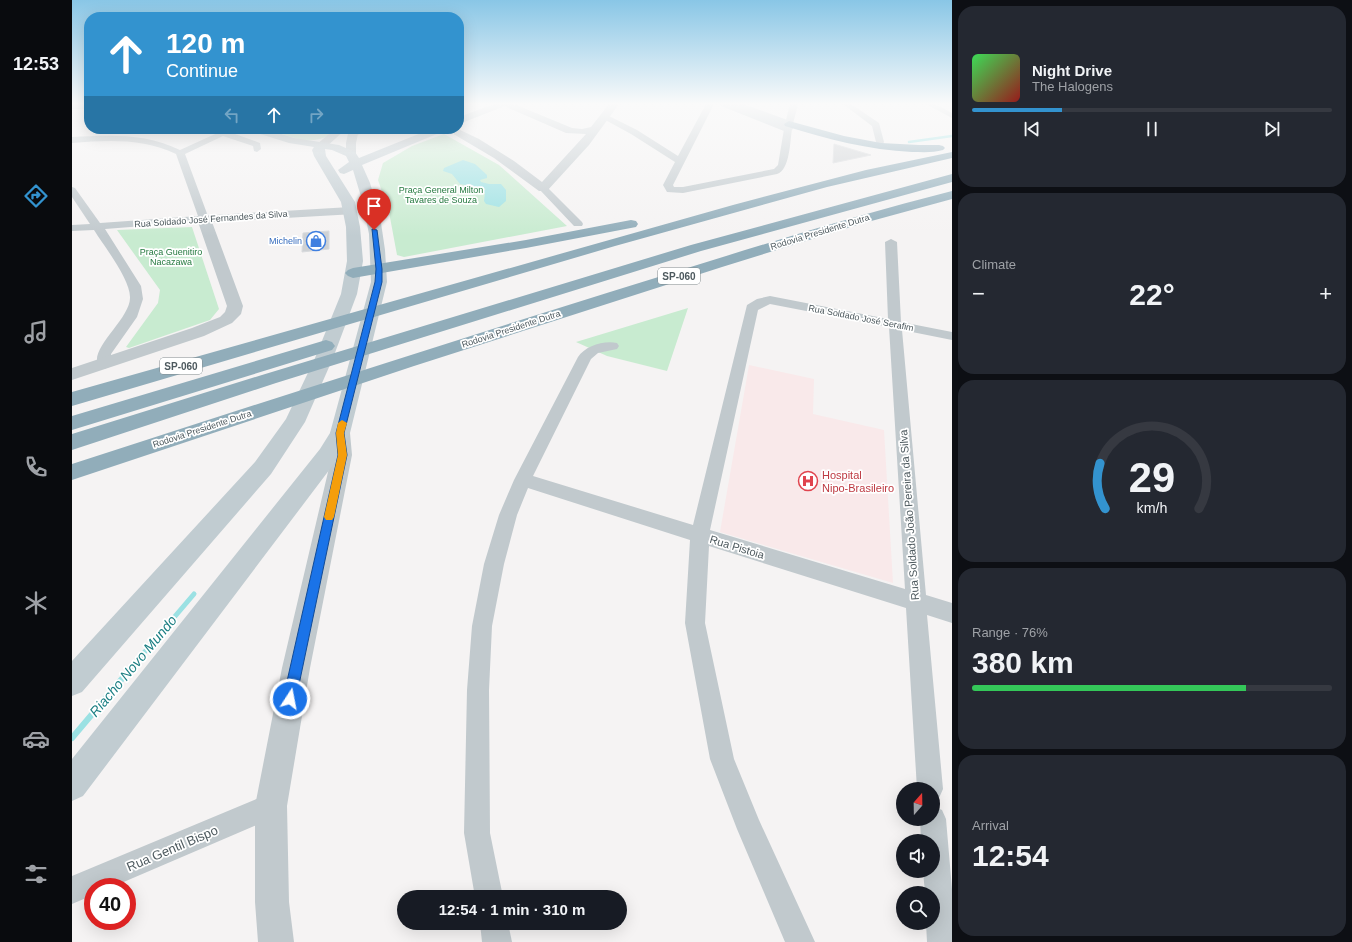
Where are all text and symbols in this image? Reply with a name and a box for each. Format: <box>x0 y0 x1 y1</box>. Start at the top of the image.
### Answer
icon: ahead <box>100 28 152 80</box>
text: 120 m <box>166 28 245 59</box>
text: 12:53 <box>13 54 59 74</box>
text: Continue <box>166 61 238 81</box>
text: Night Drive <box>1032 62 1112 79</box>
text: The Halogens <box>1032 79 1113 94</box>
icon: left <box>221 104 243 126</box>
icon: ahead <box>263 104 285 126</box>
icon: right <box>305 104 327 126</box>
icon: previous <box>1021 118 1043 140</box>
icon: pause <box>1141 118 1163 140</box>
icon: next <box>1261 118 1283 140</box>
icon: directions <box>22 182 50 210</box>
park label: Praça General Milton Tavares de Souza <box>399 185 483 205</box>
pin <box>357 189 391 230</box>
icon: arrive <box>363 195 385 217</box>
street label: Rua Soldado José Fernandes da Silva <box>134 209 288 229</box>
street label: Rodovia Presidente Dutra <box>769 212 871 252</box>
shop icon: Michelin <box>305 230 327 252</box>
place label: Michelin <box>269 236 302 246</box>
park label: Praça Guenitiro Nacazawa <box>140 247 202 267</box>
text: Climate <box>972 257 1016 272</box>
road number: SP-060 <box>658 268 700 284</box>
text: 22° <box>1129 278 1175 311</box>
text: − <box>972 281 985 306</box>
text: + <box>1319 281 1332 306</box>
street label: Rua Soldado José Serafim <box>807 303 915 333</box>
street label: Rodovia Presidente Dutra <box>460 308 562 350</box>
icon: music <box>22 318 50 346</box>
road number: SP-060 <box>160 358 202 374</box>
street label: Rodovia Presidente Dutra <box>151 408 253 450</box>
street label: Rua Soldado João Pereira da Silva <box>897 428 921 601</box>
icon: phone <box>22 453 50 481</box>
text: 29 <box>1129 454 1175 501</box>
place label: Hospital Nipo-Brasileiro <box>822 469 894 494</box>
hospital icon: Hospital Nipo-Brasileiro <box>797 470 819 492</box>
text: km/h <box>1137 500 1168 516</box>
street label: Rua Pistoia <box>708 533 766 561</box>
icon: climate <box>22 589 50 617</box>
water label: Riacho Novo Mundo <box>86 612 180 720</box>
text: Range · 76% <box>972 625 1048 640</box>
text: 380 km <box>972 646 1074 679</box>
position arrow <box>269 678 311 720</box>
icon: car <box>22 725 50 753</box>
north arrow <box>896 782 940 826</box>
map controls <box>896 782 940 930</box>
text: Arrival <box>972 818 1009 833</box>
street label: Rua Gentil Bispo <box>124 822 220 874</box>
button: sound <box>896 834 940 878</box>
text: 12:54 <box>972 839 1049 872</box>
icon: filters <box>22 860 50 888</box>
speed limit sign: 40 <box>84 878 136 930</box>
button: search <box>896 886 940 930</box>
text: 12:54 · 1 min · 310 m <box>439 901 585 918</box>

